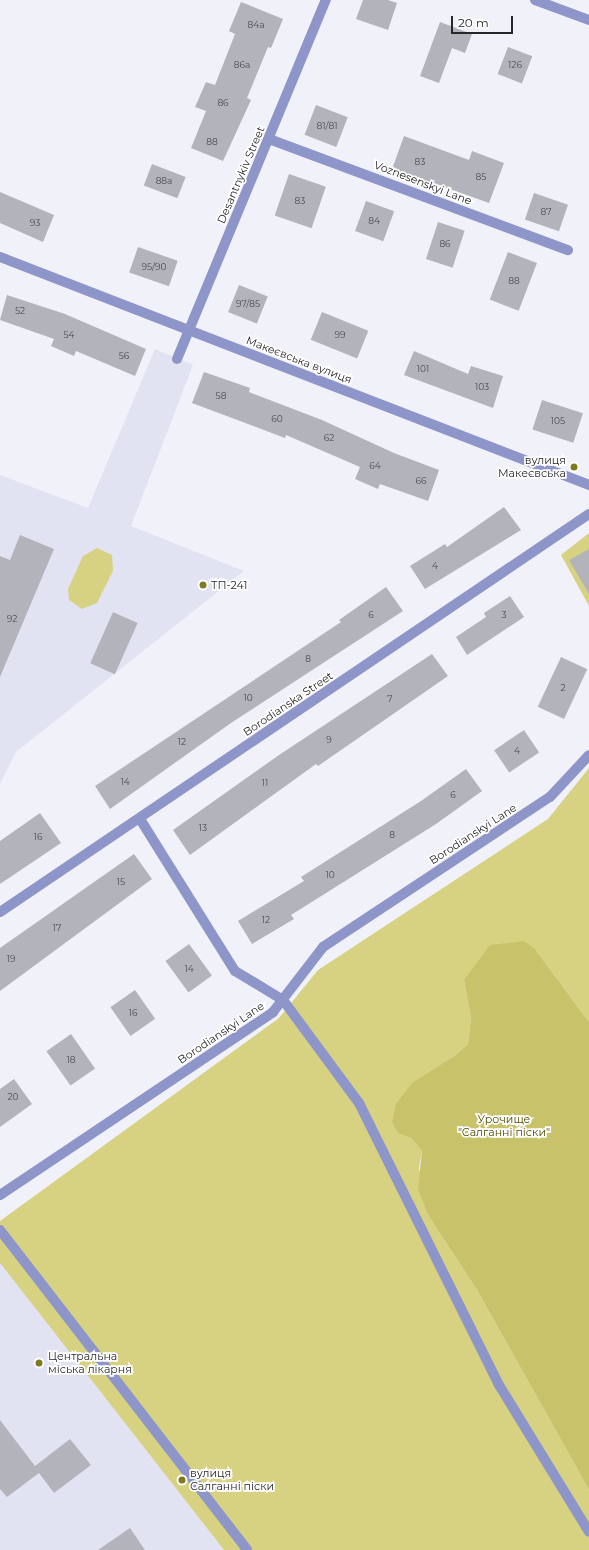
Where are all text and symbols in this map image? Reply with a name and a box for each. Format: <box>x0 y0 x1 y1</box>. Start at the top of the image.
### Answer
scale bar <box>453 8 515 34</box>
text: 20 m <box>458 15 489 30</box>
house number: 84а <box>247 20 265 30</box>
house number: 86а <box>234 60 250 70</box>
house number: 126 <box>508 60 522 70</box>
house number: 86 <box>217 98 229 108</box>
house number: 81/81 <box>317 121 337 131</box>
street label: Desantnykiv Street <box>215 124 267 226</box>
house number: 88 <box>206 137 218 147</box>
house number: 83 <box>415 157 425 167</box>
street label: Voznesenskyi Lane <box>372 158 474 208</box>
house number: 85 <box>476 172 486 182</box>
house number: 88а <box>156 176 172 186</box>
house number: 83 <box>295 196 305 206</box>
house number: 87 <box>540 207 552 217</box>
house number: 84 <box>368 216 380 226</box>
house number: 93 <box>30 218 40 228</box>
house number: 86 <box>439 239 451 249</box>
house number: 95/90 <box>141 262 167 272</box>
house number: 88 <box>508 276 520 286</box>
house number: 97/85 <box>236 299 260 309</box>
house number: 52 <box>15 306 25 316</box>
house number: 54 <box>63 330 75 340</box>
house number: 99 <box>335 330 345 340</box>
street label: Макеєвська вулиця <box>244 334 354 386</box>
house number: 56 <box>119 351 129 361</box>
house number: 101 <box>417 364 429 374</box>
house number: 103 <box>475 382 489 392</box>
house number: 58 <box>216 391 226 401</box>
house number: 60 <box>271 414 283 424</box>
house number: 105 <box>551 416 565 426</box>
house number: 62 <box>324 433 334 443</box>
place label: вулиця Макеєвська <box>498 454 566 480</box>
house number: 64 <box>369 461 381 471</box>
marker: вулиця Макеєвська <box>569 462 579 472</box>
house number: 66 <box>416 476 426 486</box>
house number: 4 <box>432 561 438 571</box>
place label: ТП-241 <box>211 578 248 592</box>
marker: ТП-241 <box>198 580 208 590</box>
house number: 6 <box>368 610 374 620</box>
house number: 3 <box>501 610 507 620</box>
house number: 92 <box>7 614 17 624</box>
house number: 8 <box>305 654 311 664</box>
street label: Borodianska Street <box>241 669 335 739</box>
house number: 2 <box>560 683 566 693</box>
house number: 10 <box>243 693 253 703</box>
house number: 7 <box>387 694 393 704</box>
house number: 9 <box>326 735 332 745</box>
house number: 12 <box>178 737 186 747</box>
house number: 4 <box>514 746 520 756</box>
house number: 14 <box>120 777 130 787</box>
house number: 11 <box>262 778 268 788</box>
house number: 6 <box>450 790 456 800</box>
street label: Borodianskyi Lane <box>427 801 519 867</box>
house number: 13 <box>199 823 207 833</box>
house number: 8 <box>389 830 395 840</box>
house number: 16 <box>34 832 42 842</box>
house number: 10 <box>325 870 335 880</box>
house number: 15 <box>117 877 125 887</box>
house number: 12 <box>262 915 270 925</box>
house number: 17 <box>53 923 61 933</box>
house number: 19 <box>7 954 15 964</box>
house number: 14 <box>184 964 194 974</box>
street label: Borodianskyi Lane <box>175 999 267 1067</box>
house number: 16 <box>129 1008 137 1018</box>
house number: 18 <box>67 1055 75 1065</box>
house number: 20 <box>7 1092 19 1102</box>
park label: Урочище "Салганні піски" <box>458 1113 550 1139</box>
place label: Центральна міська лікарня <box>48 1350 132 1376</box>
marker: Центральна міська лікарня <box>33 1357 45 1369</box>
place label: вулиця Салганні піски <box>190 1467 274 1493</box>
marker: вулиця Салганні піски <box>177 1475 187 1485</box>

